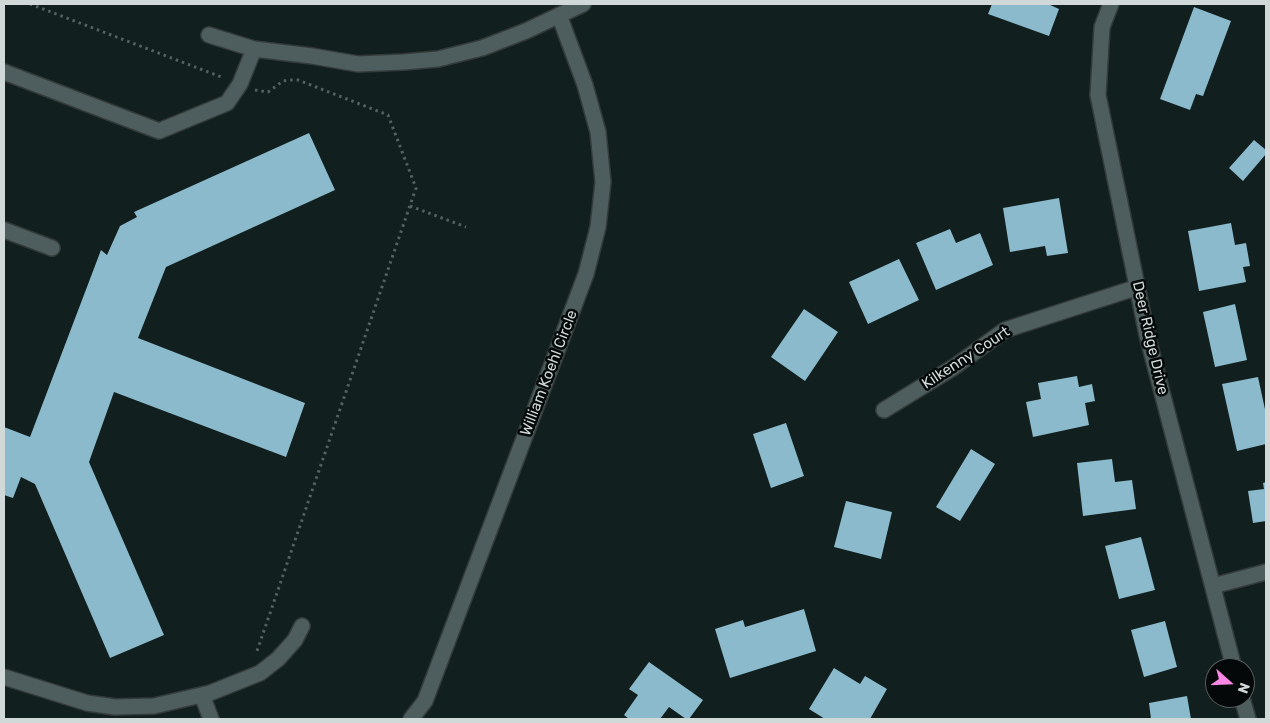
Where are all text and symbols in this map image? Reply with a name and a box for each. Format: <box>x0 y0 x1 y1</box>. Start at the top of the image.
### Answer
street label: Deer Ridge Drive <box>1128 279 1172 397</box>
street label: William Koehl Circle <box>517 308 581 438</box>
street label: Kilkenny Court <box>919 323 1013 393</box>
north arrow <box>1205 658 1255 708</box>
text: N <box>1234 680 1253 696</box>

